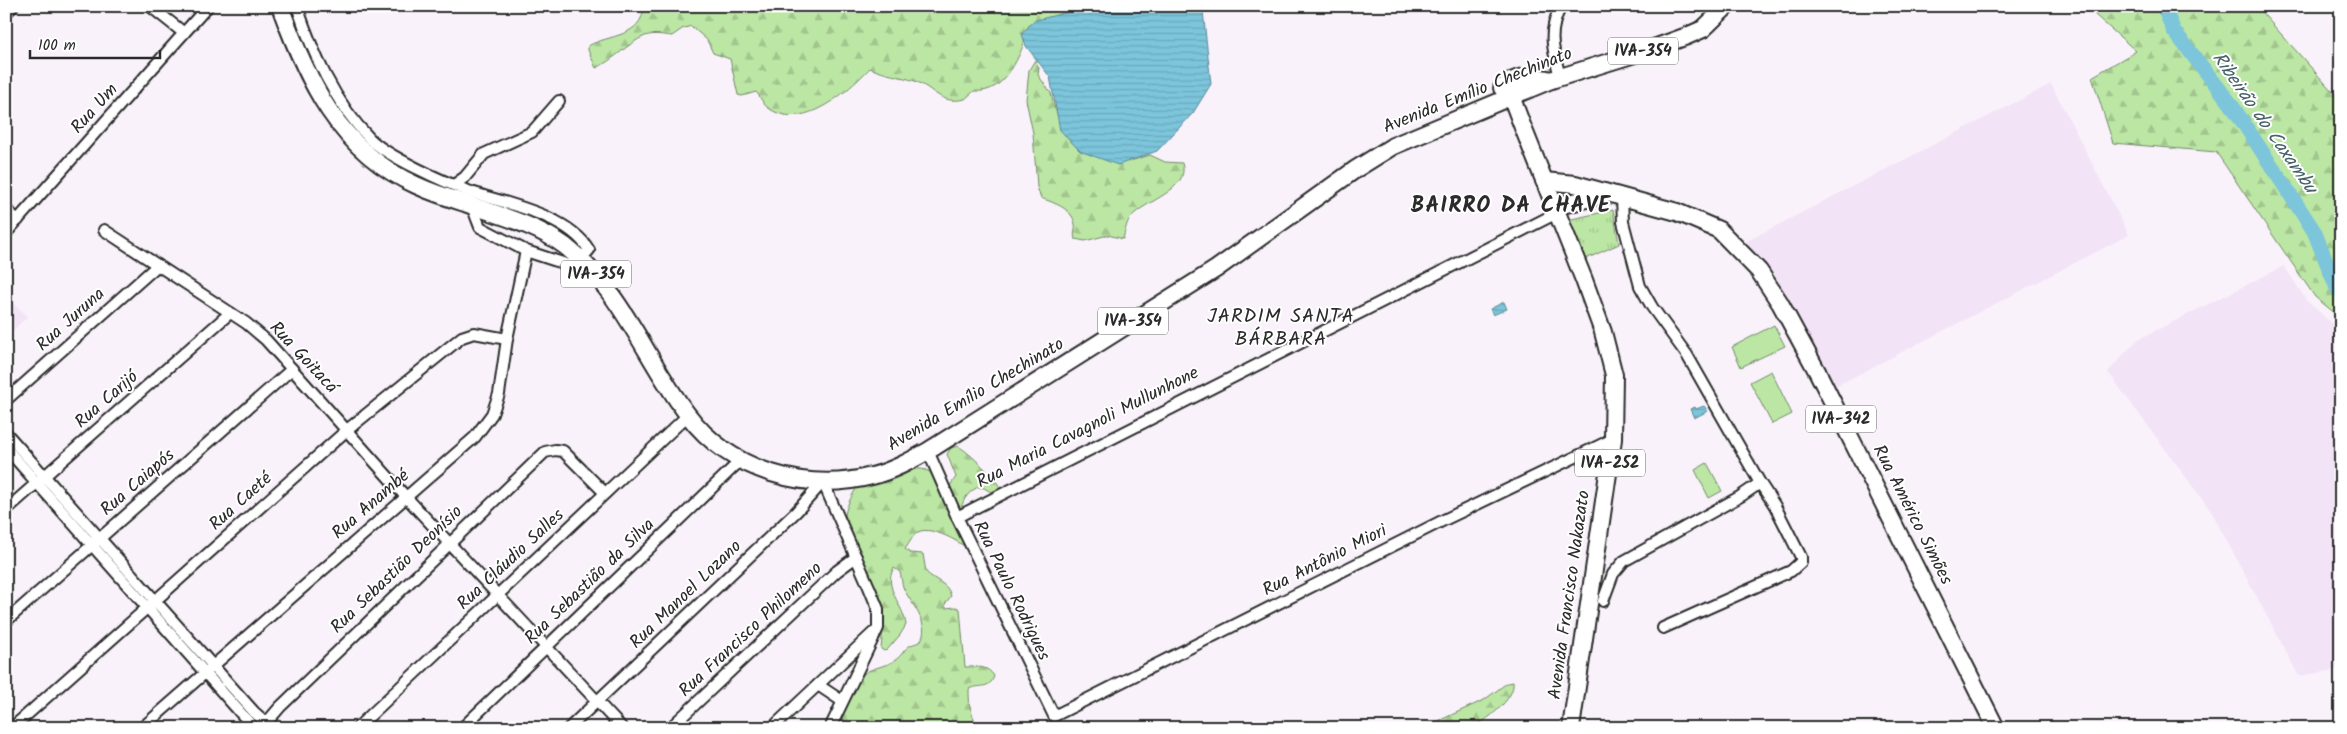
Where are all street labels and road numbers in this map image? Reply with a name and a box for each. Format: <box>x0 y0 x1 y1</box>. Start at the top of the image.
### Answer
road number: IVA-354 <box>1608 37 1678 64</box>
street label: Avenida Emílio Chechinato <box>1379 40 1577 142</box>
street label: Rua Um <box>64 77 126 141</box>
road number: IVA-354 <box>561 260 631 288</box>
street label: Rua Juruna <box>30 281 112 359</box>
road number: IVA-354 <box>1098 308 1168 334</box>
street label: Rua Goitacá <box>262 315 345 402</box>
street label: Avenida Emílio Chechinato <box>882 331 1070 459</box>
street label: Rua Maria Cavagnoli Mullunhone <box>972 359 1204 497</box>
street label: Rua Carijó <box>68 363 146 436</box>
road number: IVA-342 <box>1806 406 1876 432</box>
street label: Rua Américo Simões <box>1864 440 1960 590</box>
street label: Rua Caiapós <box>94 442 182 524</box>
road number: IVA-252 <box>1575 449 1645 476</box>
street label: Rua Anambé <box>325 462 417 547</box>
street label: Rua Caeté <box>203 465 280 539</box>
street label: Avenida Francisco Nakazato <box>1541 489 1599 701</box>
street label: Rua Sebastião Deonísio <box>324 499 470 641</box>
street label: Rua Cláudio Salles <box>450 502 572 618</box>
street label: Rua Sebastião da Silva <box>518 512 662 652</box>
street label: Rua Paulo Rodrigues <box>965 516 1058 666</box>
street label: Rua Antônio Miori <box>1258 517 1393 605</box>
street label: Rua Manoel Lozano <box>623 533 749 657</box>
street label: Rua Francisco Philomeno <box>672 555 830 705</box>

